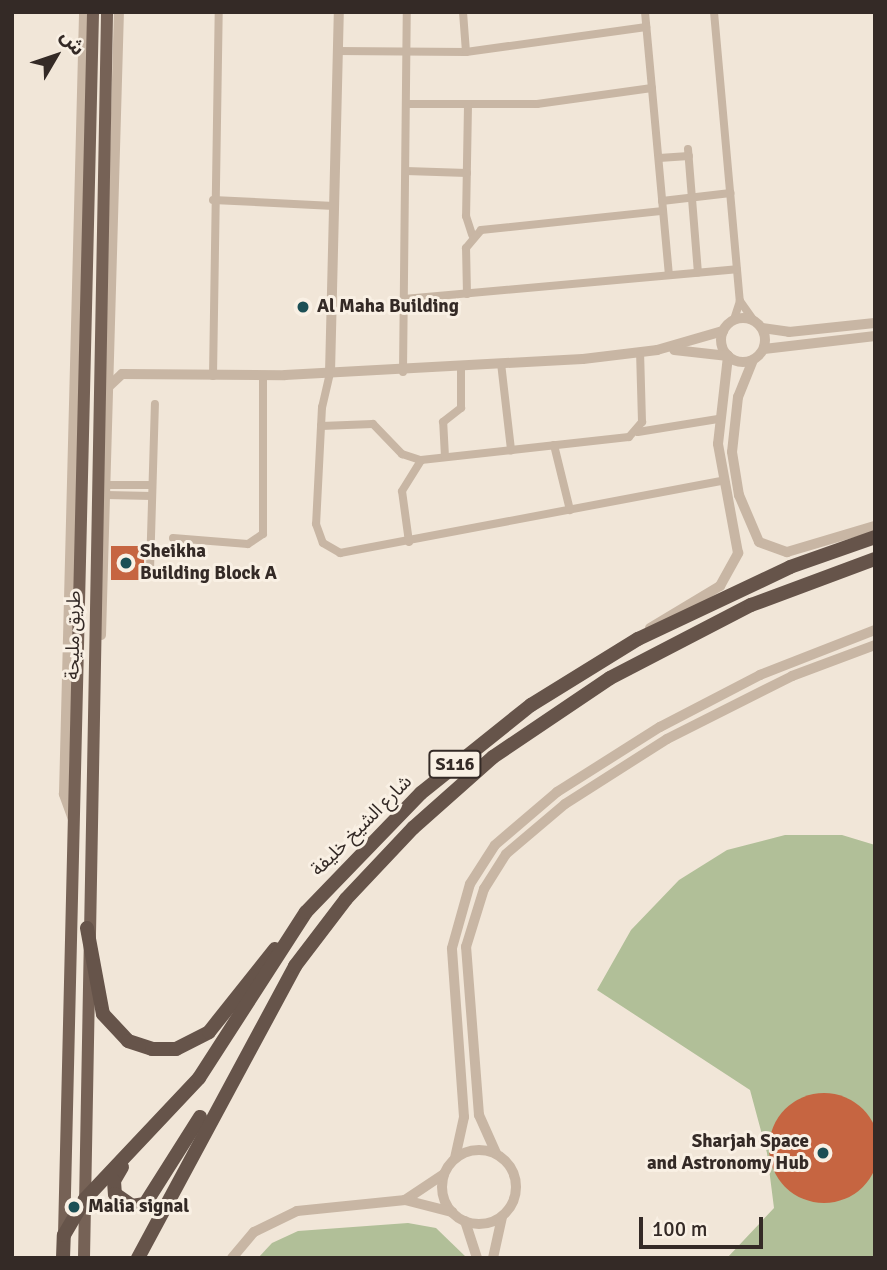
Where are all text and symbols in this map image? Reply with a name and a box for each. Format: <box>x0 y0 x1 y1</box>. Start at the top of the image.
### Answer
north arrow <box>21 21 91 91</box>
text: ش <box>55 25 90 60</box>
place label: Al Maha Building <box>317 296 459 318</box>
marker: Al Maha Building <box>295 299 311 315</box>
place label: Sheikha Building Block A <box>140 541 277 585</box>
marker: Sheikha Building Block A <box>118 555 134 571</box>
street label: طريق مليحة <box>62 590 86 680</box>
road number: S116 <box>427 750 483 778</box>
street label: شارع الشيخ خليفة <box>307 771 417 881</box>
place label: Sharjah Space and Astronomy Hub <box>647 1131 809 1175</box>
marker: Sharjah Space and Astronomy Hub <box>815 1145 831 1161</box>
place label: Malia signal <box>88 1196 189 1218</box>
marker: Malia signal <box>66 1199 82 1215</box>
scale bar <box>642 1204 766 1248</box>
text: 100 m <box>652 1216 707 1242</box>

